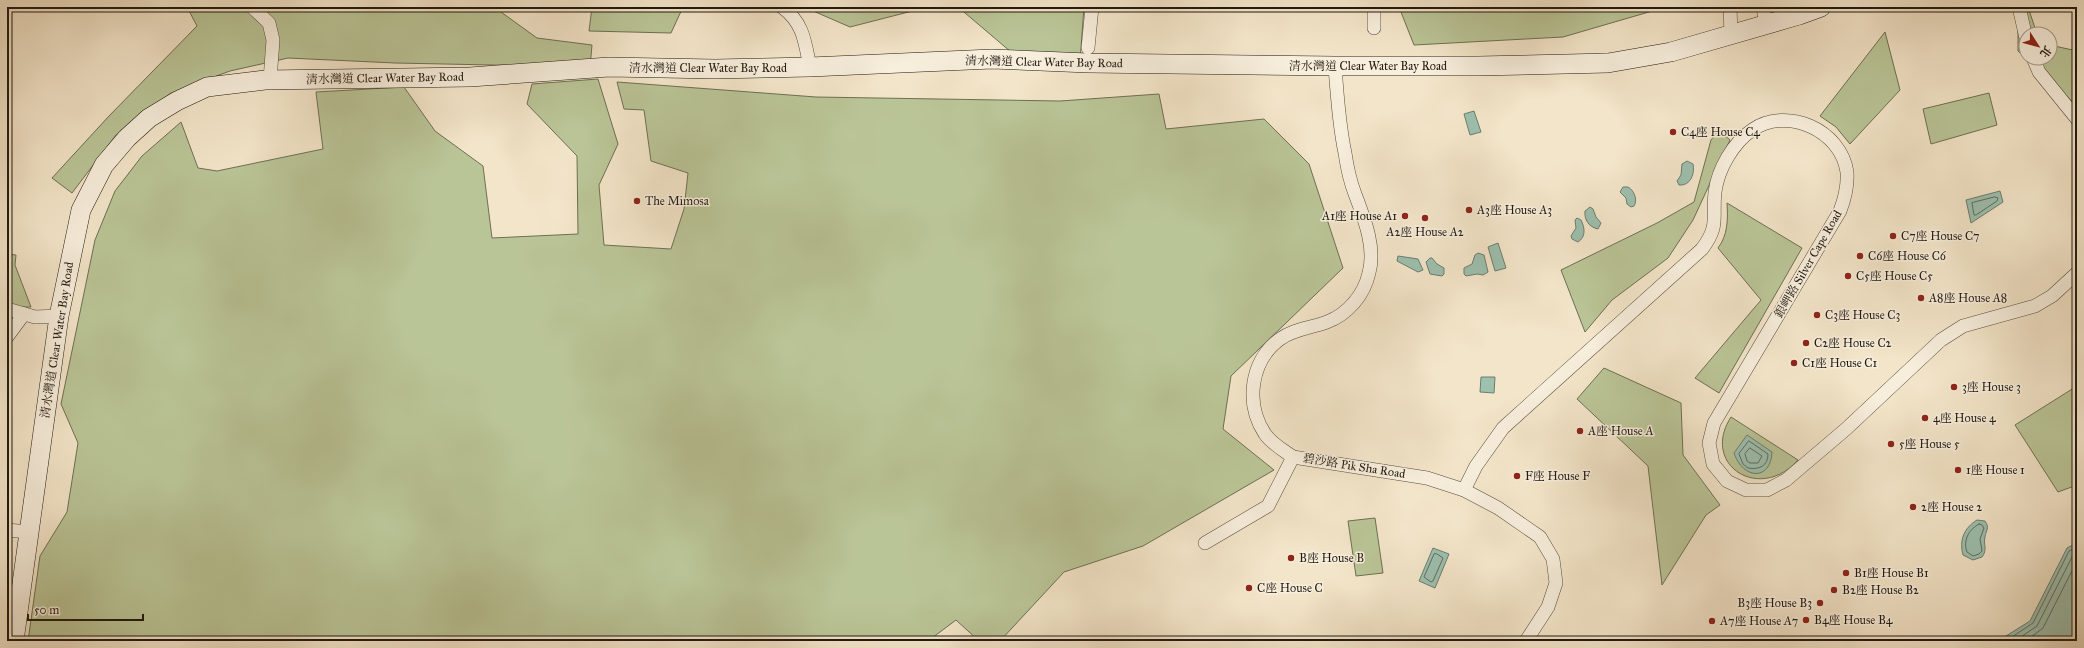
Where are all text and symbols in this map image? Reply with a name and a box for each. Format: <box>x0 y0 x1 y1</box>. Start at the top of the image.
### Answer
north arrow <box>2018 26 2058 66</box>
text: 北 <box>2037 43 2054 60</box>
street label: 清水灣道 Clear Water Bay Road <box>965 54 1123 70</box>
street label: 清水灣道 Clear Water Bay Road <box>1289 59 1447 73</box>
street label: 清水灣道 Clear Water Bay Road <box>629 61 787 75</box>
street label: 清水灣道 Clear Water Bay Road <box>306 70 464 86</box>
place label: C4座 House C4 <box>1681 125 1760 139</box>
marker: C4座 House C4 <box>1668 127 1678 137</box>
place label: The Mimosa <box>645 194 710 208</box>
marker: The Mimosa <box>632 196 642 206</box>
place label: A3座 House A3 <box>1476 203 1552 217</box>
marker: A3座 House A3 <box>1464 205 1474 215</box>
street label: 銀岬路 Silver Cape Road <box>1771 208 1845 320</box>
place label: A1座 House A1 <box>1321 209 1397 223</box>
marker: A1座 House A1 <box>1400 211 1410 221</box>
marker: A2座 House A2 <box>1420 213 1430 223</box>
place label: A2座 House A2 <box>1385 225 1464 239</box>
place label: C7座 House C7 <box>1901 229 1979 243</box>
marker: C7座 House C7 <box>1888 231 1898 241</box>
place label: C6座 House C6 <box>1868 249 1947 263</box>
marker: C6座 House C6 <box>1855 251 1865 261</box>
street label: 清水灣道 Clear Water Bay Road <box>38 261 76 419</box>
place label: C5座 House C5 <box>1856 269 1933 283</box>
marker: C5座 House C5 <box>1843 271 1853 281</box>
place label: A8座 House A8 <box>1928 291 2007 305</box>
marker: A8座 House A8 <box>1916 293 1926 303</box>
place label: C3座 House C3 <box>1825 308 1900 322</box>
marker: C3座 House C3 <box>1812 310 1822 320</box>
place label: C2座 House C2 <box>1814 336 1892 350</box>
marker: C2座 House C2 <box>1801 338 1811 348</box>
place label: C1座 House C1 <box>1802 356 1877 370</box>
marker: C1座 House C1 <box>1789 358 1799 368</box>
place label: 3座 House 3 <box>1962 380 2021 394</box>
marker: 3座 House 3 <box>1949 382 1959 392</box>
place label: 4座 House 4 <box>1933 411 1996 425</box>
marker: 4座 House 4 <box>1920 413 1930 423</box>
place label: A座 House A <box>1587 424 1653 438</box>
marker: A座 House A <box>1575 426 1585 436</box>
place label: 5座 House 5 <box>1899 437 1960 451</box>
marker: 5座 House 5 <box>1886 439 1896 449</box>
street label: 碧沙路 Pik Sha Road <box>1302 451 1406 481</box>
place label: 1座 House 1 <box>1966 463 2025 477</box>
marker: 1座 House 1 <box>1953 465 1963 475</box>
place label: F座 House F <box>1525 469 1590 483</box>
marker: F座 House F <box>1512 471 1522 481</box>
place label: 2座 House 2 <box>1921 500 1982 514</box>
marker: 2座 House 2 <box>1908 502 1918 512</box>
place label: B座 House B <box>1299 551 1364 565</box>
marker: B座 House B <box>1286 553 1296 563</box>
place label: B1座 House B1 <box>1854 566 1929 580</box>
marker: B1座 House B1 <box>1841 568 1851 578</box>
place label: C座 House C <box>1257 581 1323 595</box>
marker: C座 House C <box>1244 583 1254 593</box>
place label: B2座 House B2 <box>1842 583 1919 597</box>
marker: B2座 House B2 <box>1829 585 1839 595</box>
scale bar <box>28 596 143 622</box>
place label: B3座 House B3 <box>1737 596 1812 610</box>
marker: B3座 House B3 <box>1815 598 1825 608</box>
text: 50 m <box>34 603 59 617</box>
place label: B4座 House B4 <box>1814 613 1893 627</box>
place label: A7座 House A7 <box>1719 614 1798 628</box>
marker: B4座 House B4 <box>1801 615 1811 625</box>
marker: A7座 House A7 <box>1707 616 1717 626</box>

